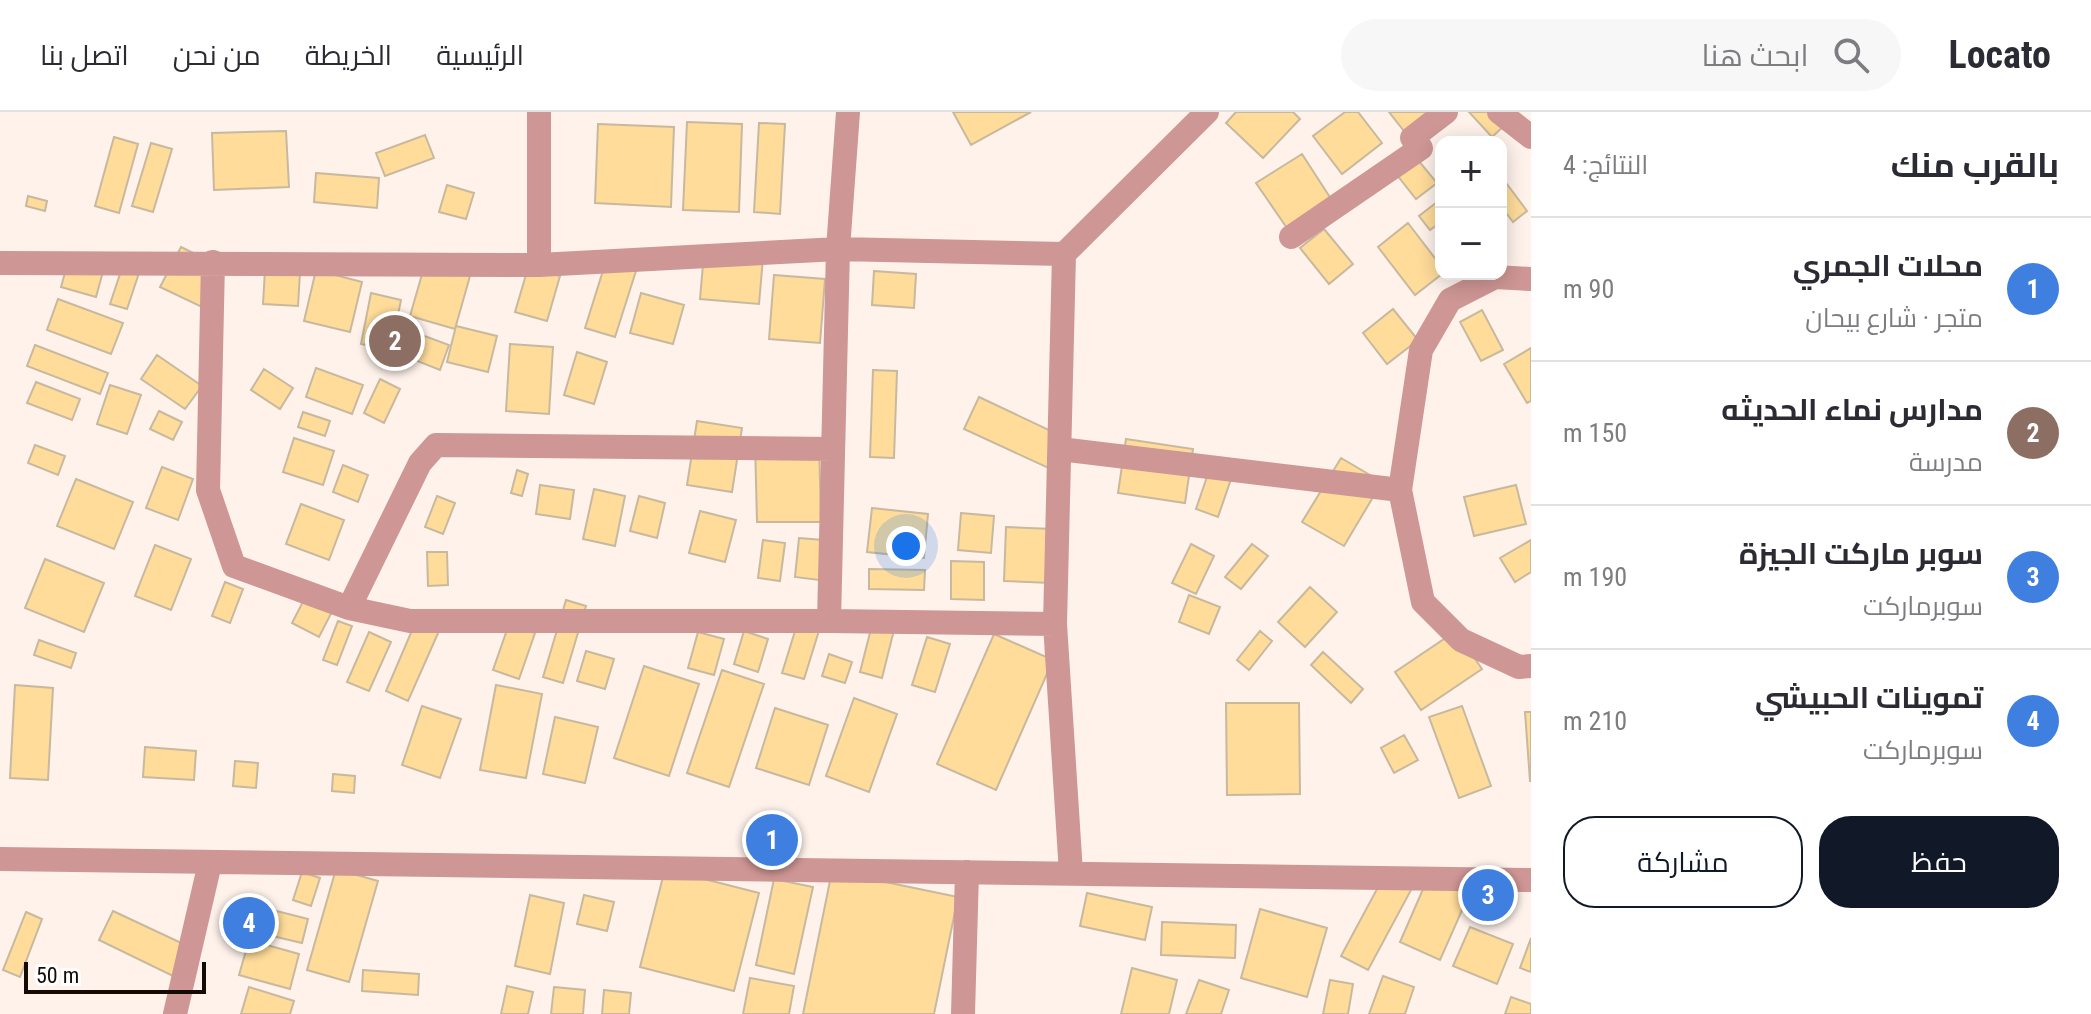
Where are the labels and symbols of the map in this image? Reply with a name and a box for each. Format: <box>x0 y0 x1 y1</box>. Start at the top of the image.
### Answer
pin: 2 <box>369 311 421 371</box>
your location <box>886 526 926 566</box>
pin: 1 <box>746 810 798 870</box>
pin: 3 <box>1462 865 1514 925</box>
pin: 4 <box>223 893 275 953</box>
scale bar <box>24 958 206 994</box>

